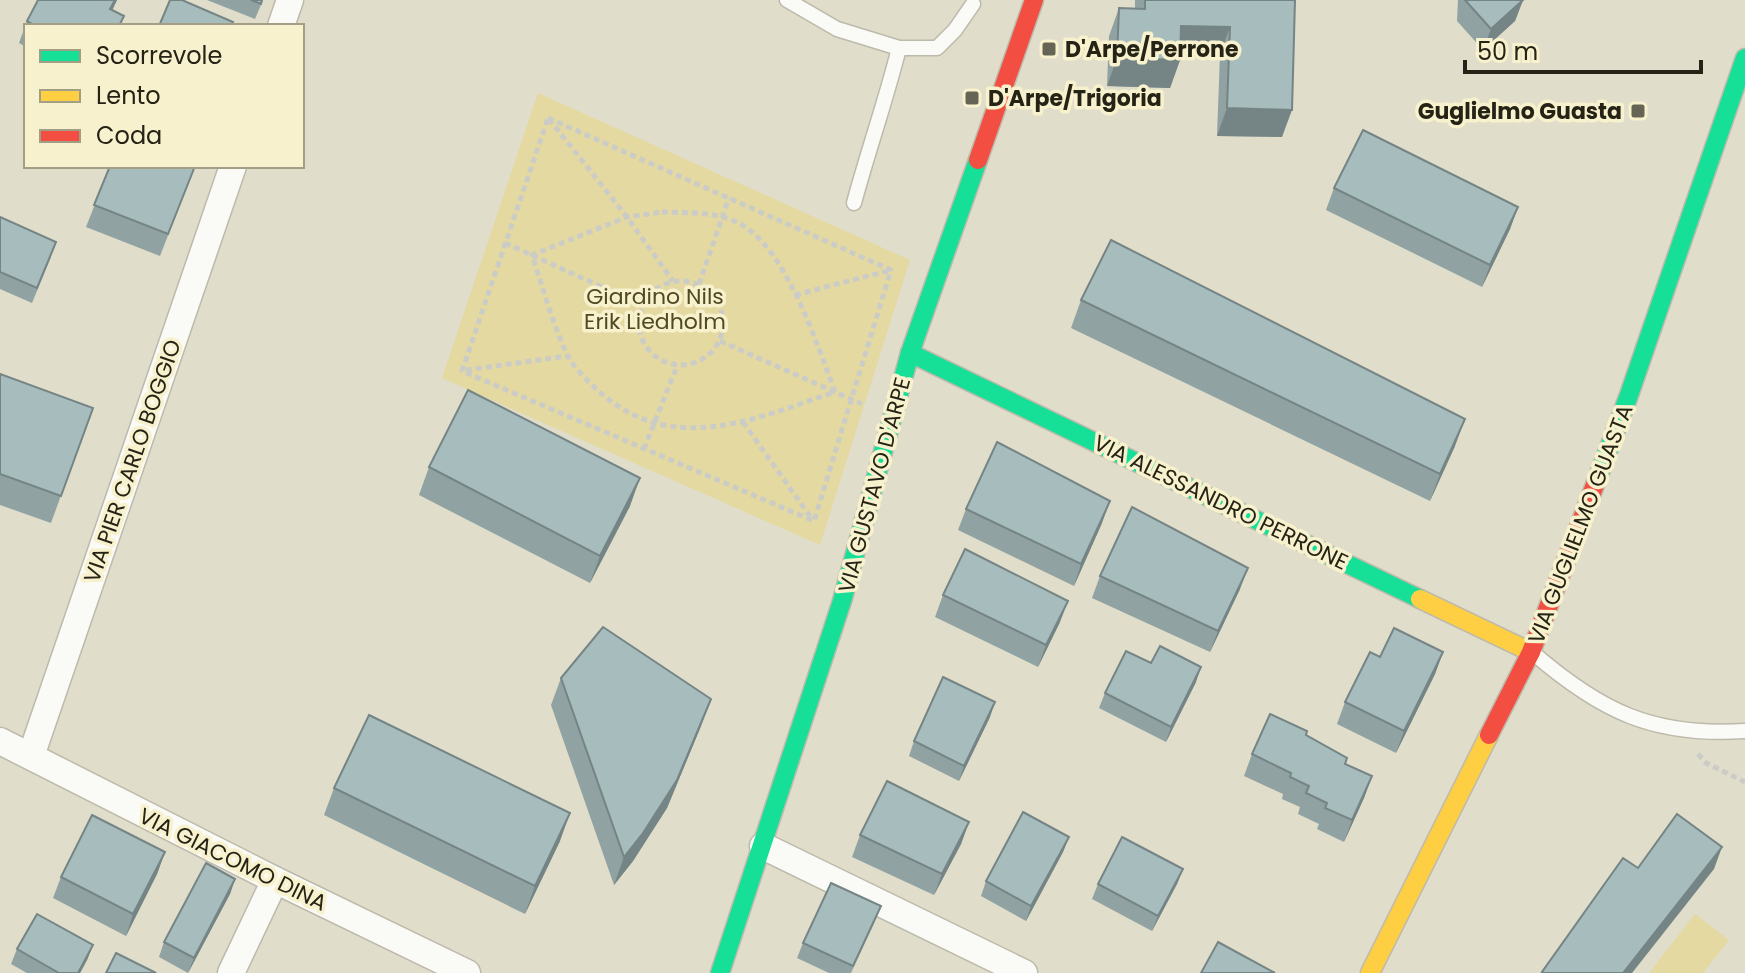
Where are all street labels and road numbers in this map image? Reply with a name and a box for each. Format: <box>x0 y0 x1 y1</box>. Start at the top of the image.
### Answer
street label: VIA PIER CARLO BOGGIO <box>76 335 189 587</box>
street label: VIA GUSTAVO D'ARPE <box>831 374 918 596</box>
street label: VIA GUGLIELMO GUASTA <box>1520 400 1641 648</box>
street label: VIA ALESSANDRO PERRONE <box>1088 427 1353 578</box>
street label: VIA GIACOMO DINA <box>133 800 332 919</box>

